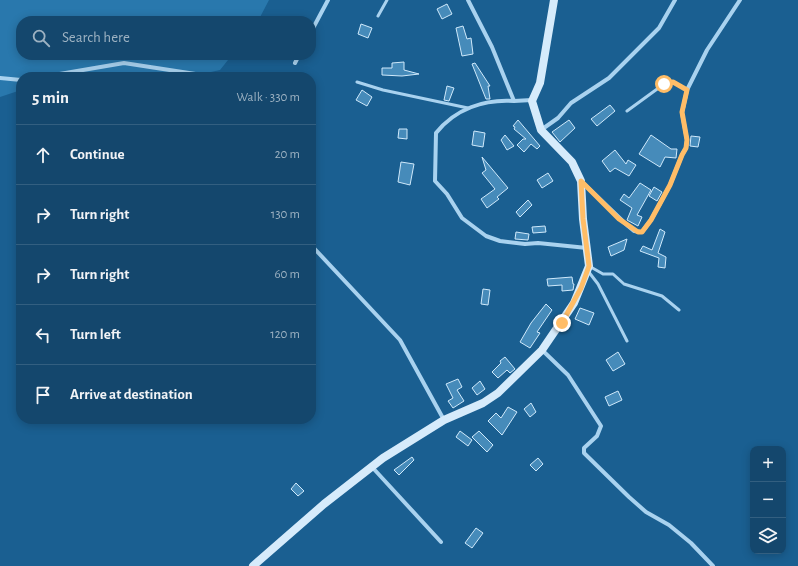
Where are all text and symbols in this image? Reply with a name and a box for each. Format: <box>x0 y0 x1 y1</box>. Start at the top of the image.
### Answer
search box <box>16 16 316 60</box>
icon: search <box>30 27 52 49</box>
text: Search here <box>62 30 130 45</box>
route start <box>655 75 673 93</box>
text: 5 min <box>32 89 69 106</box>
text: Walk · 330 m <box>237 91 300 104</box>
icon: ahead <box>32 144 54 166</box>
text: Continue <box>70 147 125 162</box>
text: 20 m <box>275 148 300 161</box>
icon: right <box>32 204 54 226</box>
text: Turn right <box>70 207 129 222</box>
text: 130 m <box>271 208 300 221</box>
icon: right <box>32 264 54 286</box>
text: Turn right <box>70 267 129 282</box>
text: 60 m <box>274 268 300 281</box>
route end <box>553 314 571 332</box>
icon: left <box>32 324 54 346</box>
text: Turn left <box>70 327 121 342</box>
text: 120 m <box>270 328 300 341</box>
icon: arrive <box>32 384 54 406</box>
text: Arrive at destination <box>70 387 193 402</box>
map controls <box>750 446 786 554</box>
button: + <box>750 446 786 482</box>
button: − <box>750 482 786 518</box>
button: layers <box>750 518 786 554</box>

